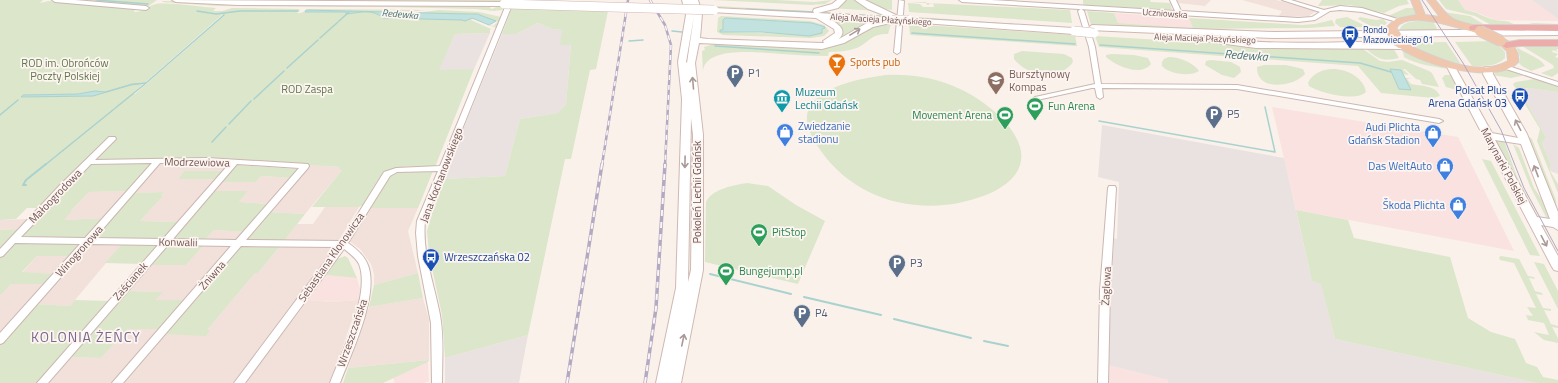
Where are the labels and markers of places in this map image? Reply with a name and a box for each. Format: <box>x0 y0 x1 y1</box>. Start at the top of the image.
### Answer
place label: Rondo Mazowieckiego 01 <box>1363 23 1433 46</box>
bus stop icon: Rondo Mazowieckiego 01 <box>1340 24 1360 49</box>
bar icon: Sports pub <box>827 52 847 77</box>
place label: Sports pub <box>850 54 900 70</box>
parking icon: P1 <box>725 63 745 88</box>
place label: P1 <box>748 65 761 81</box>
place label: Bursztynowy Kompas <box>1009 66 1071 95</box>
school or university icon: Bursztynowy Kompas <box>986 70 1006 95</box>
place label: Polsat Plus Arena Gdańsk 03 <box>1428 82 1507 111</box>
place label: Muzeum Lechii Gdańsk <box>795 84 859 113</box>
bus stop icon: Polsat Plus Arena Gdańsk 03 <box>1510 86 1530 111</box>
museum icon: Muzeum Lechii Gdańsk <box>772 88 792 113</box>
sports icon: Fun Arena <box>1025 96 1045 121</box>
place label: Fun Arena <box>1048 98 1095 114</box>
parking icon: P5 <box>1204 104 1224 129</box>
sports icon: Movement Arena <box>995 105 1015 130</box>
place label: P5 <box>1227 106 1240 122</box>
place label: Movement Arena <box>912 107 992 123</box>
place label: Zwiedzanie stadionu <box>798 118 851 147</box>
place label: Audi Plichta Gdańsk Stadion <box>1348 119 1420 148</box>
shop icon: Zwiedzanie stadionu <box>775 122 795 147</box>
shop icon: Audi Plichta Gdańsk Stadion <box>1423 123 1443 148</box>
shop icon: Das WeltAuto <box>1435 156 1455 181</box>
place label: Das WeltAuto <box>1368 158 1432 174</box>
shop icon: Škoda Plichta <box>1448 195 1468 220</box>
place label: Škoda Plichta <box>1383 197 1445 213</box>
sports icon: PitStop <box>749 222 769 247</box>
place label: PitStop <box>772 224 806 240</box>
bus stop icon: Wrzeszczańska 02 <box>421 247 441 272</box>
place label: Wrzeszczańska 02 <box>444 249 530 265</box>
parking icon: P3 <box>887 253 907 278</box>
place label: P3 <box>910 255 923 271</box>
sports icon: Bungejump.pl <box>716 261 736 286</box>
place label: Bungejump.pl <box>739 263 803 279</box>
parking icon: P4 <box>792 303 812 328</box>
place label: P4 <box>815 305 828 321</box>

